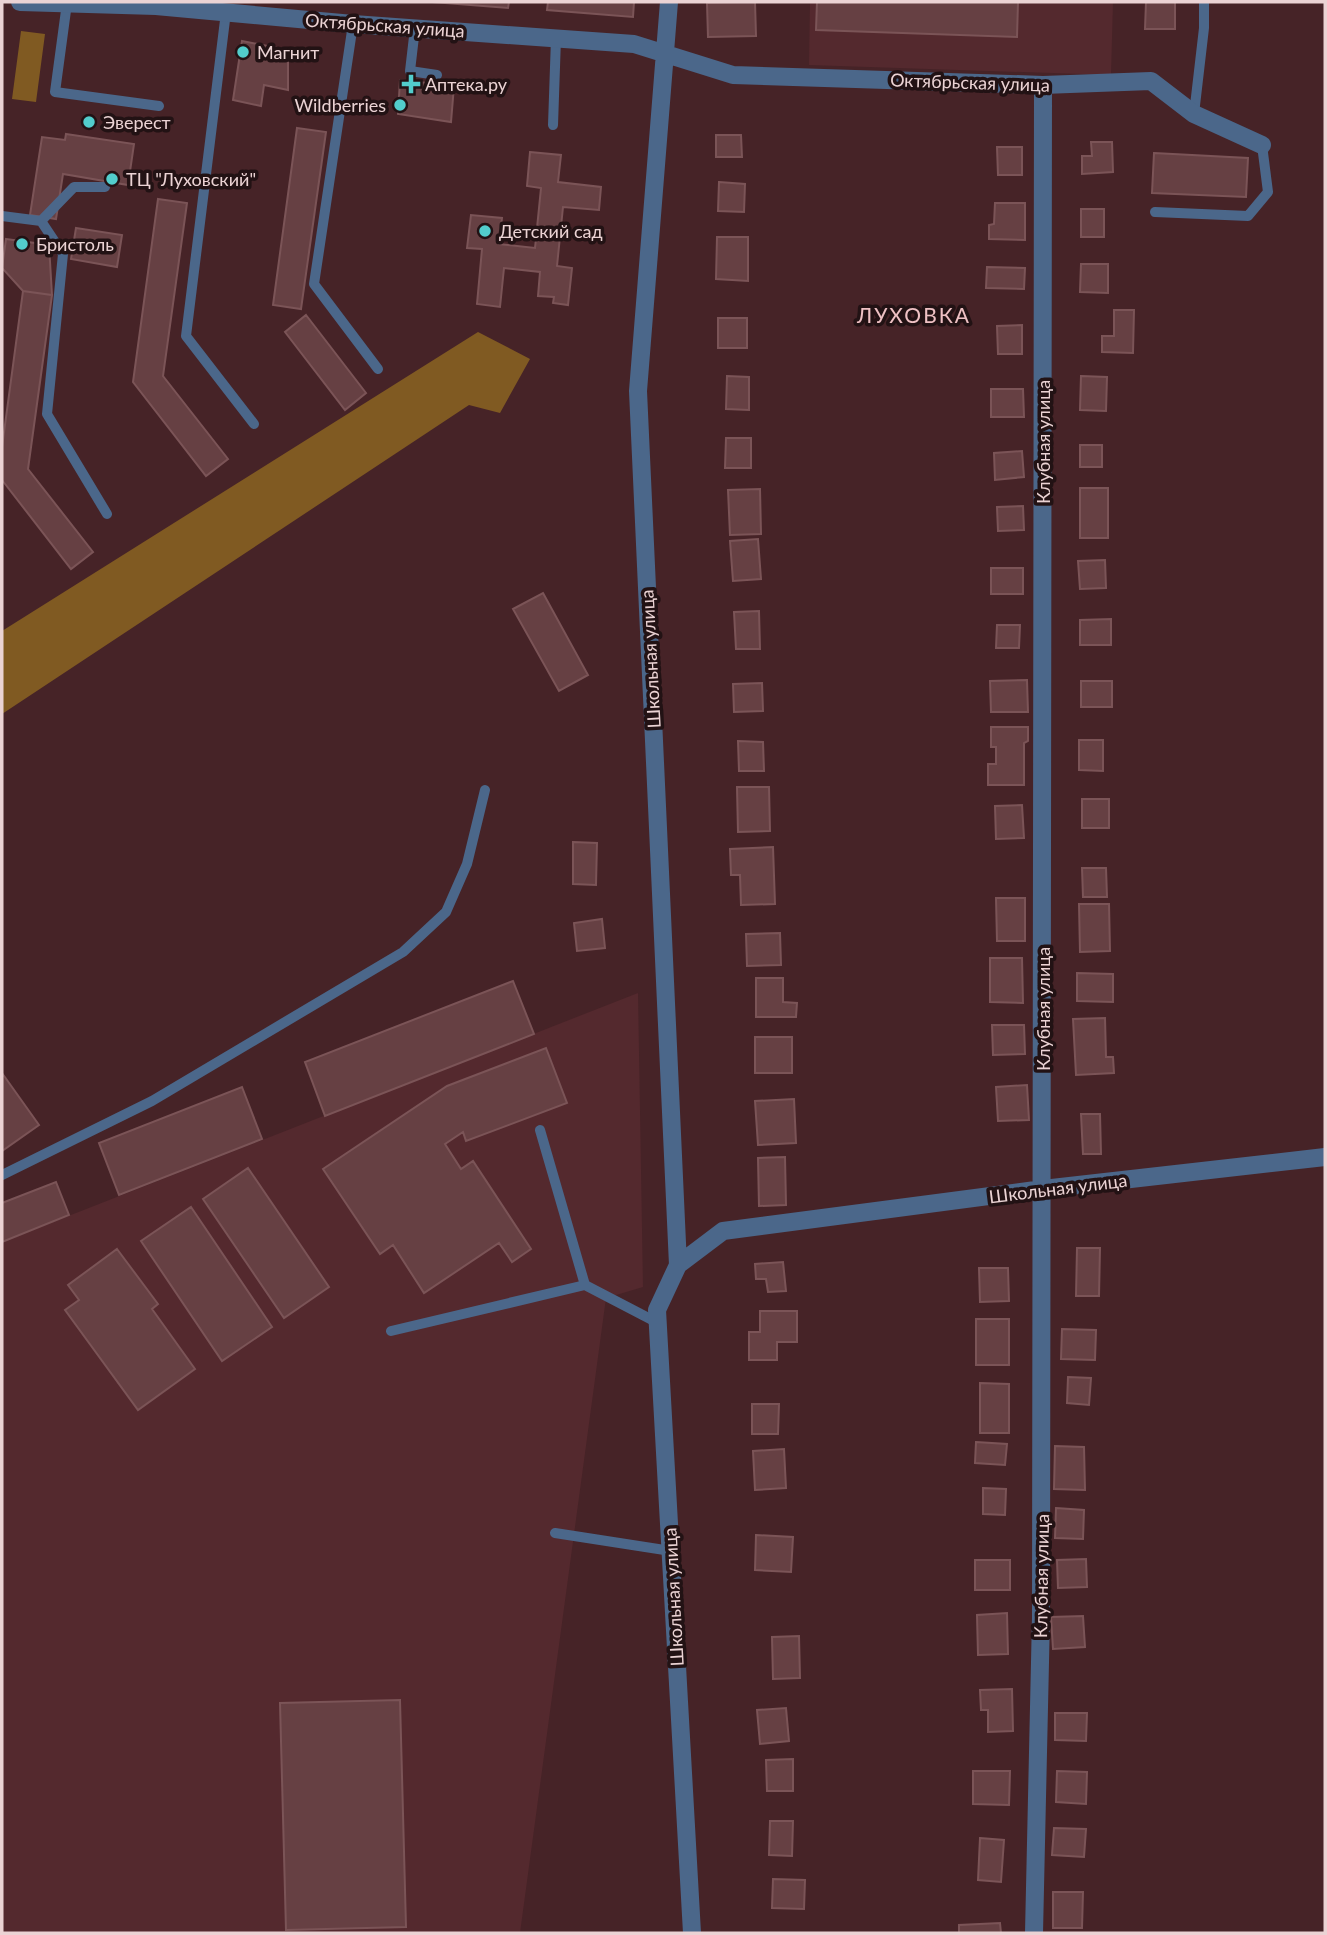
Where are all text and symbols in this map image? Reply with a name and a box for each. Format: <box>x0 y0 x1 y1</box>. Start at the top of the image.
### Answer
street label: Октябрьская улица <box>304 8 466 42</box>
place label: Магнит <box>257 41 319 63</box>
marker: Магнит <box>235 44 251 60</box>
street label: Октябрьская улица <box>890 68 1050 96</box>
place label: Аптека.ру <box>425 73 508 95</box>
marker: Аптека.ру <box>403 76 419 92</box>
place label: Wildberries <box>294 94 386 116</box>
marker: Wildberries <box>392 97 408 113</box>
place label: Эверест <box>103 111 171 133</box>
marker: Эверест <box>81 114 97 130</box>
place label: ТЦ "Луховский" <box>126 168 256 190</box>
marker: ТЦ "Луховский" <box>104 171 120 187</box>
place label: Детский сад <box>499 220 603 242</box>
marker: Детский сад <box>477 223 493 239</box>
place label: Бристоль <box>36 233 114 255</box>
marker: Бристоль <box>14 236 30 252</box>
district label: ЛУХОВКА <box>856 302 971 327</box>
street label: Клубная улица <box>1032 380 1054 504</box>
street label: Школьная улица <box>635 589 665 729</box>
street label: Клубная улица <box>1032 947 1054 1071</box>
street label: Школьная улица <box>988 1169 1128 1207</box>
street label: Клубная улица <box>1029 1514 1053 1638</box>
street label: Школьная улица <box>658 1527 688 1667</box>

